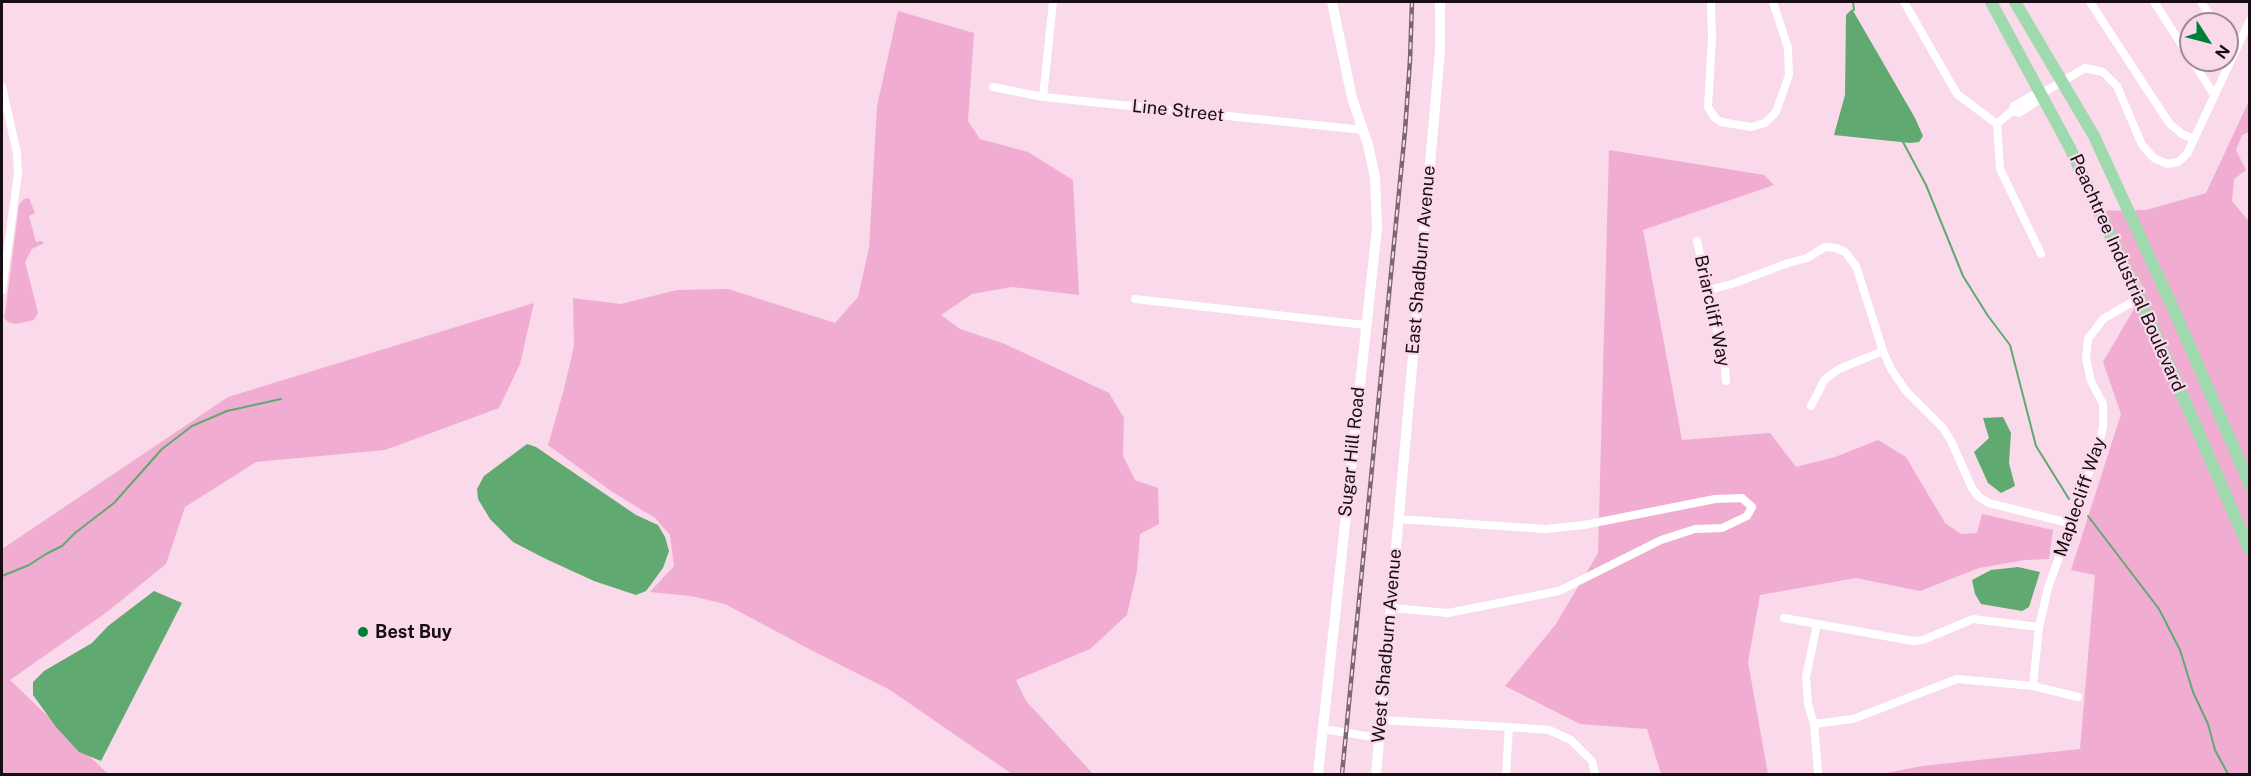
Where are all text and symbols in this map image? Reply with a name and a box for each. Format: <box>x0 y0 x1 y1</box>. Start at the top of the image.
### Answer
north arrow <box>2179 12 2239 72</box>
text: N <box>2211 41 2234 62</box>
street label: Line Street <box>1131 95 1225 127</box>
street label: Peachtree Industrial Boulevard <box>2065 151 2189 395</box>
street label: East Shadburn Avenue <box>1402 165 1440 355</box>
street label: Briarcliff Way <box>1690 253 1734 369</box>
street label: Sugar Hill Road <box>1334 386 1370 518</box>
street label: Maplecliff Way <box>2049 434 2111 560</box>
street label: West Shadburn Avenue <box>1368 548 1406 744</box>
place label: Best Buy <box>375 621 452 643</box>
marker: Best Buy <box>356 625 370 639</box>

